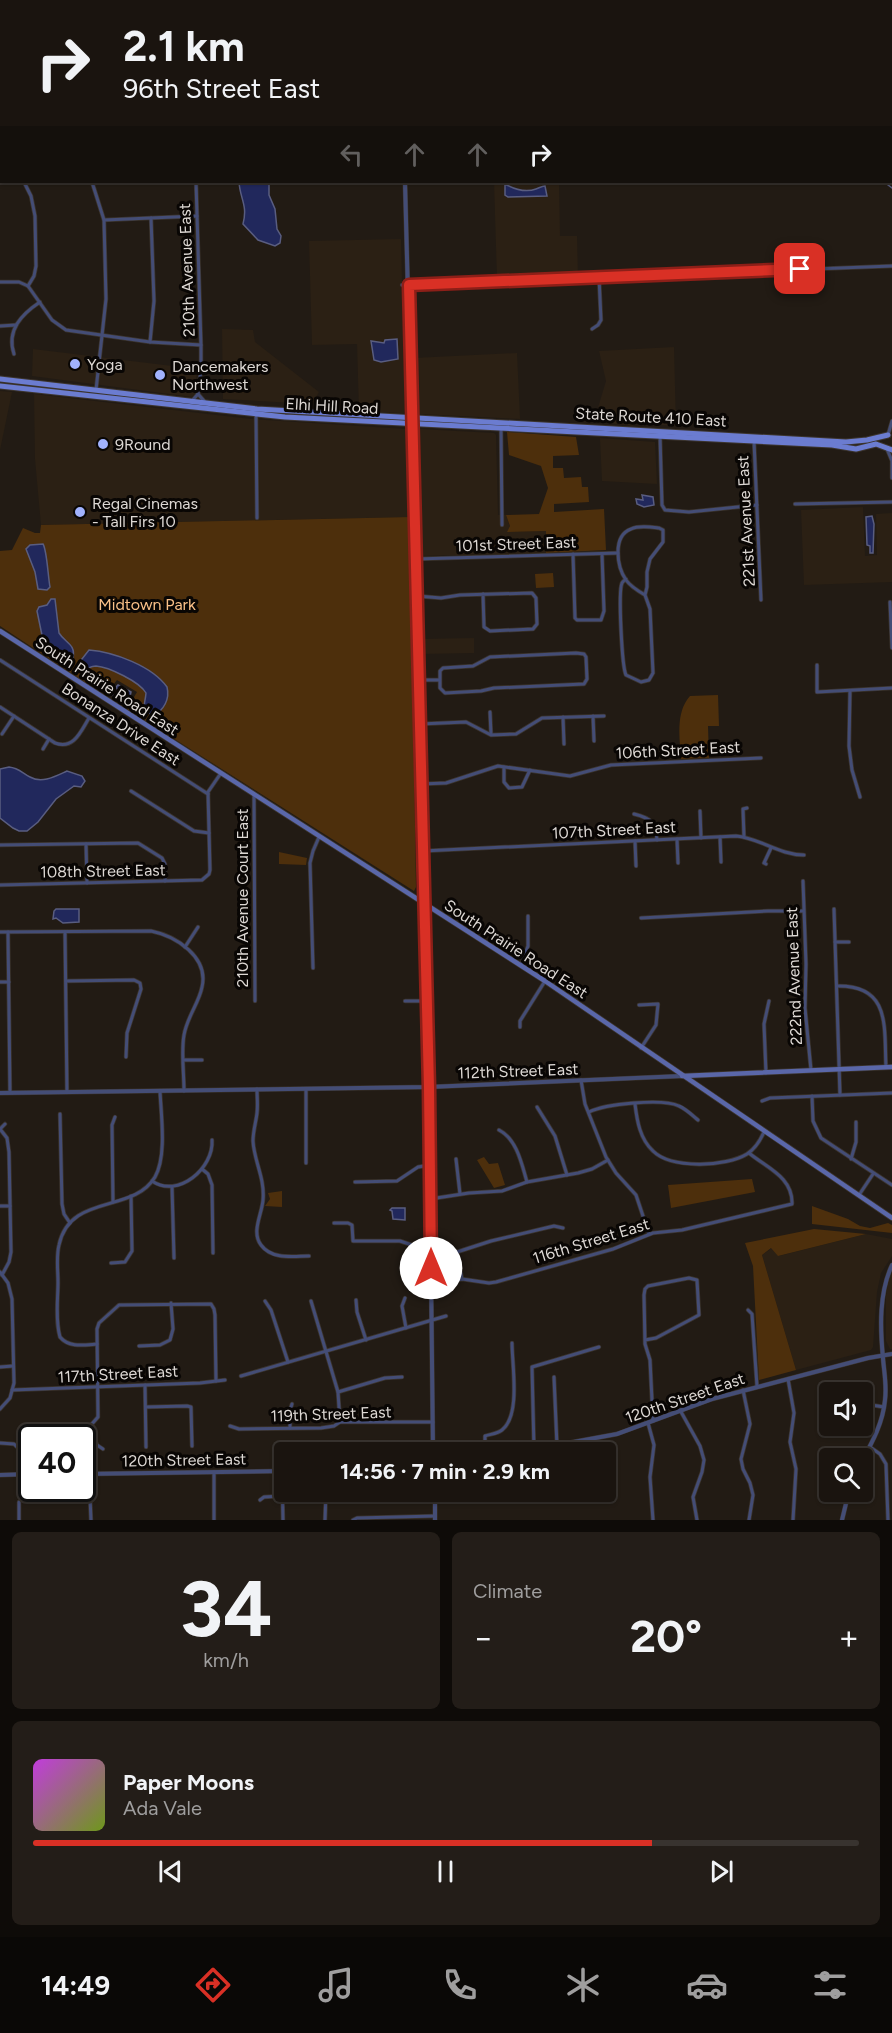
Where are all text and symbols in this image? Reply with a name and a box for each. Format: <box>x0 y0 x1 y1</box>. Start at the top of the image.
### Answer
text: 2.1 km <box>123 21 245 72</box>
icon: right <box>24 24 102 102</box>
text: 96th Street East <box>123 72 320 105</box>
icon: left <box>335 138 368 171</box>
icon: ahead <box>398 138 431 171</box>
icon: ahead <box>461 138 494 171</box>
icon: right <box>524 138 557 171</box>
street label: 210th Avenue East <box>175 203 199 337</box>
pin <box>774 243 825 294</box>
icon: arrive <box>783 252 816 285</box>
place label: Yoga <box>87 355 123 374</box>
marker: Yoga <box>68 357 82 371</box>
place label: Dancemakers Northwest <box>172 357 268 394</box>
marker: Dancemakers Northwest <box>153 368 167 382</box>
street label: Elhi Hill Road <box>285 394 379 418</box>
street label: State Route 410 East <box>575 404 727 430</box>
place label: 9Round <box>115 435 171 454</box>
marker: 9Round <box>96 437 110 451</box>
street label: 221st Avenue East <box>733 455 759 587</box>
place label: Regal Cinemas - Tall Firs 10 <box>92 494 198 531</box>
marker: Regal Cinemas - Tall Firs 10 <box>73 505 87 519</box>
street label: 101st Street East <box>455 532 577 556</box>
park label: Midtown Park <box>98 595 196 614</box>
street label: South Prairie Road East <box>32 633 182 739</box>
street label: Bonanza Drive East <box>58 679 184 769</box>
street label: 106th Street East <box>615 737 741 763</box>
street label: 210th Avenue Court East <box>233 808 252 988</box>
street label: 107th Street East <box>551 817 677 843</box>
street label: 108th Street East <box>40 860 166 882</box>
street label: South Prairie Road East <box>441 896 591 1002</box>
street label: 222nd Avenue East <box>782 907 806 1045</box>
street label: 112th Street East <box>457 1059 579 1083</box>
street label: 116th Street East <box>530 1214 652 1268</box>
position arrow <box>399 1236 463 1300</box>
street label: 117th Street East <box>57 1361 179 1387</box>
street label: 120th Street East <box>623 1369 747 1427</box>
map controls <box>819 1382 873 1502</box>
button: sound <box>819 1382 873 1436</box>
street label: 119th Street East <box>270 1402 392 1426</box>
speed limit sign: 40 <box>18 1424 96 1502</box>
button: search <box>819 1448 873 1502</box>
street label: 120th Street East <box>122 1449 246 1471</box>
text: 14:56 · 7 min · 2.9 km <box>340 1458 550 1485</box>
text: 34 <box>180 1562 272 1656</box>
text: Climate <box>473 1579 542 1603</box>
text: 20° <box>630 1609 702 1663</box>
text: − <box>473 1618 494 1657</box>
text: + <box>838 1618 859 1657</box>
text: km/h <box>203 1648 249 1672</box>
text: Paper Moons <box>123 1769 254 1796</box>
text: Ada Vale <box>123 1796 202 1820</box>
icon: previous <box>154 1855 187 1888</box>
icon: pause <box>429 1855 462 1888</box>
icon: next <box>705 1855 738 1888</box>
icon: directions <box>192 1964 234 2006</box>
icon: music <box>315 1964 357 2006</box>
icon: phone <box>439 1964 481 2006</box>
icon: climate <box>562 1964 604 2006</box>
icon: car <box>686 1964 728 2006</box>
icon: filters <box>809 1964 851 2006</box>
text: 14:49 <box>41 1969 110 2002</box>

